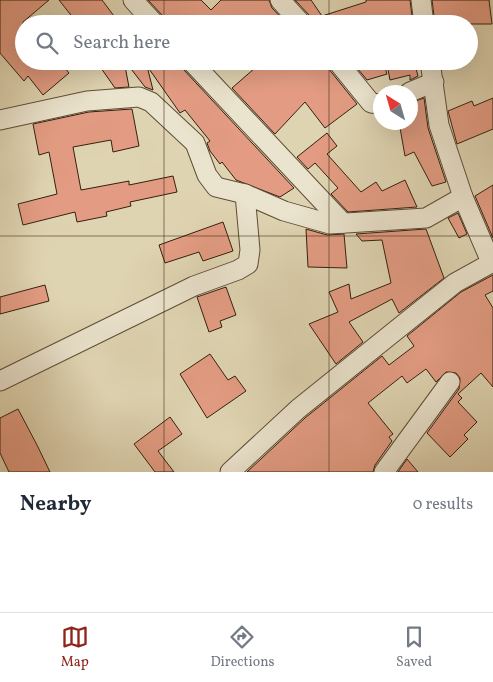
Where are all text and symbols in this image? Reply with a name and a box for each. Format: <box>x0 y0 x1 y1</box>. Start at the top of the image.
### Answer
search box <box>15 15 478 70</box>
icon: search <box>33 29 61 57</box>
text: Search here <box>73 30 170 56</box>
north arrow <box>373 85 418 130</box>
text: Nearby <box>20 490 91 519</box>
text: 0 results <box>413 494 473 516</box>
tab: Map <box>61 623 89 672</box>
tab: Directions <box>210 623 275 672</box>
tab: Saved <box>396 623 432 672</box>

